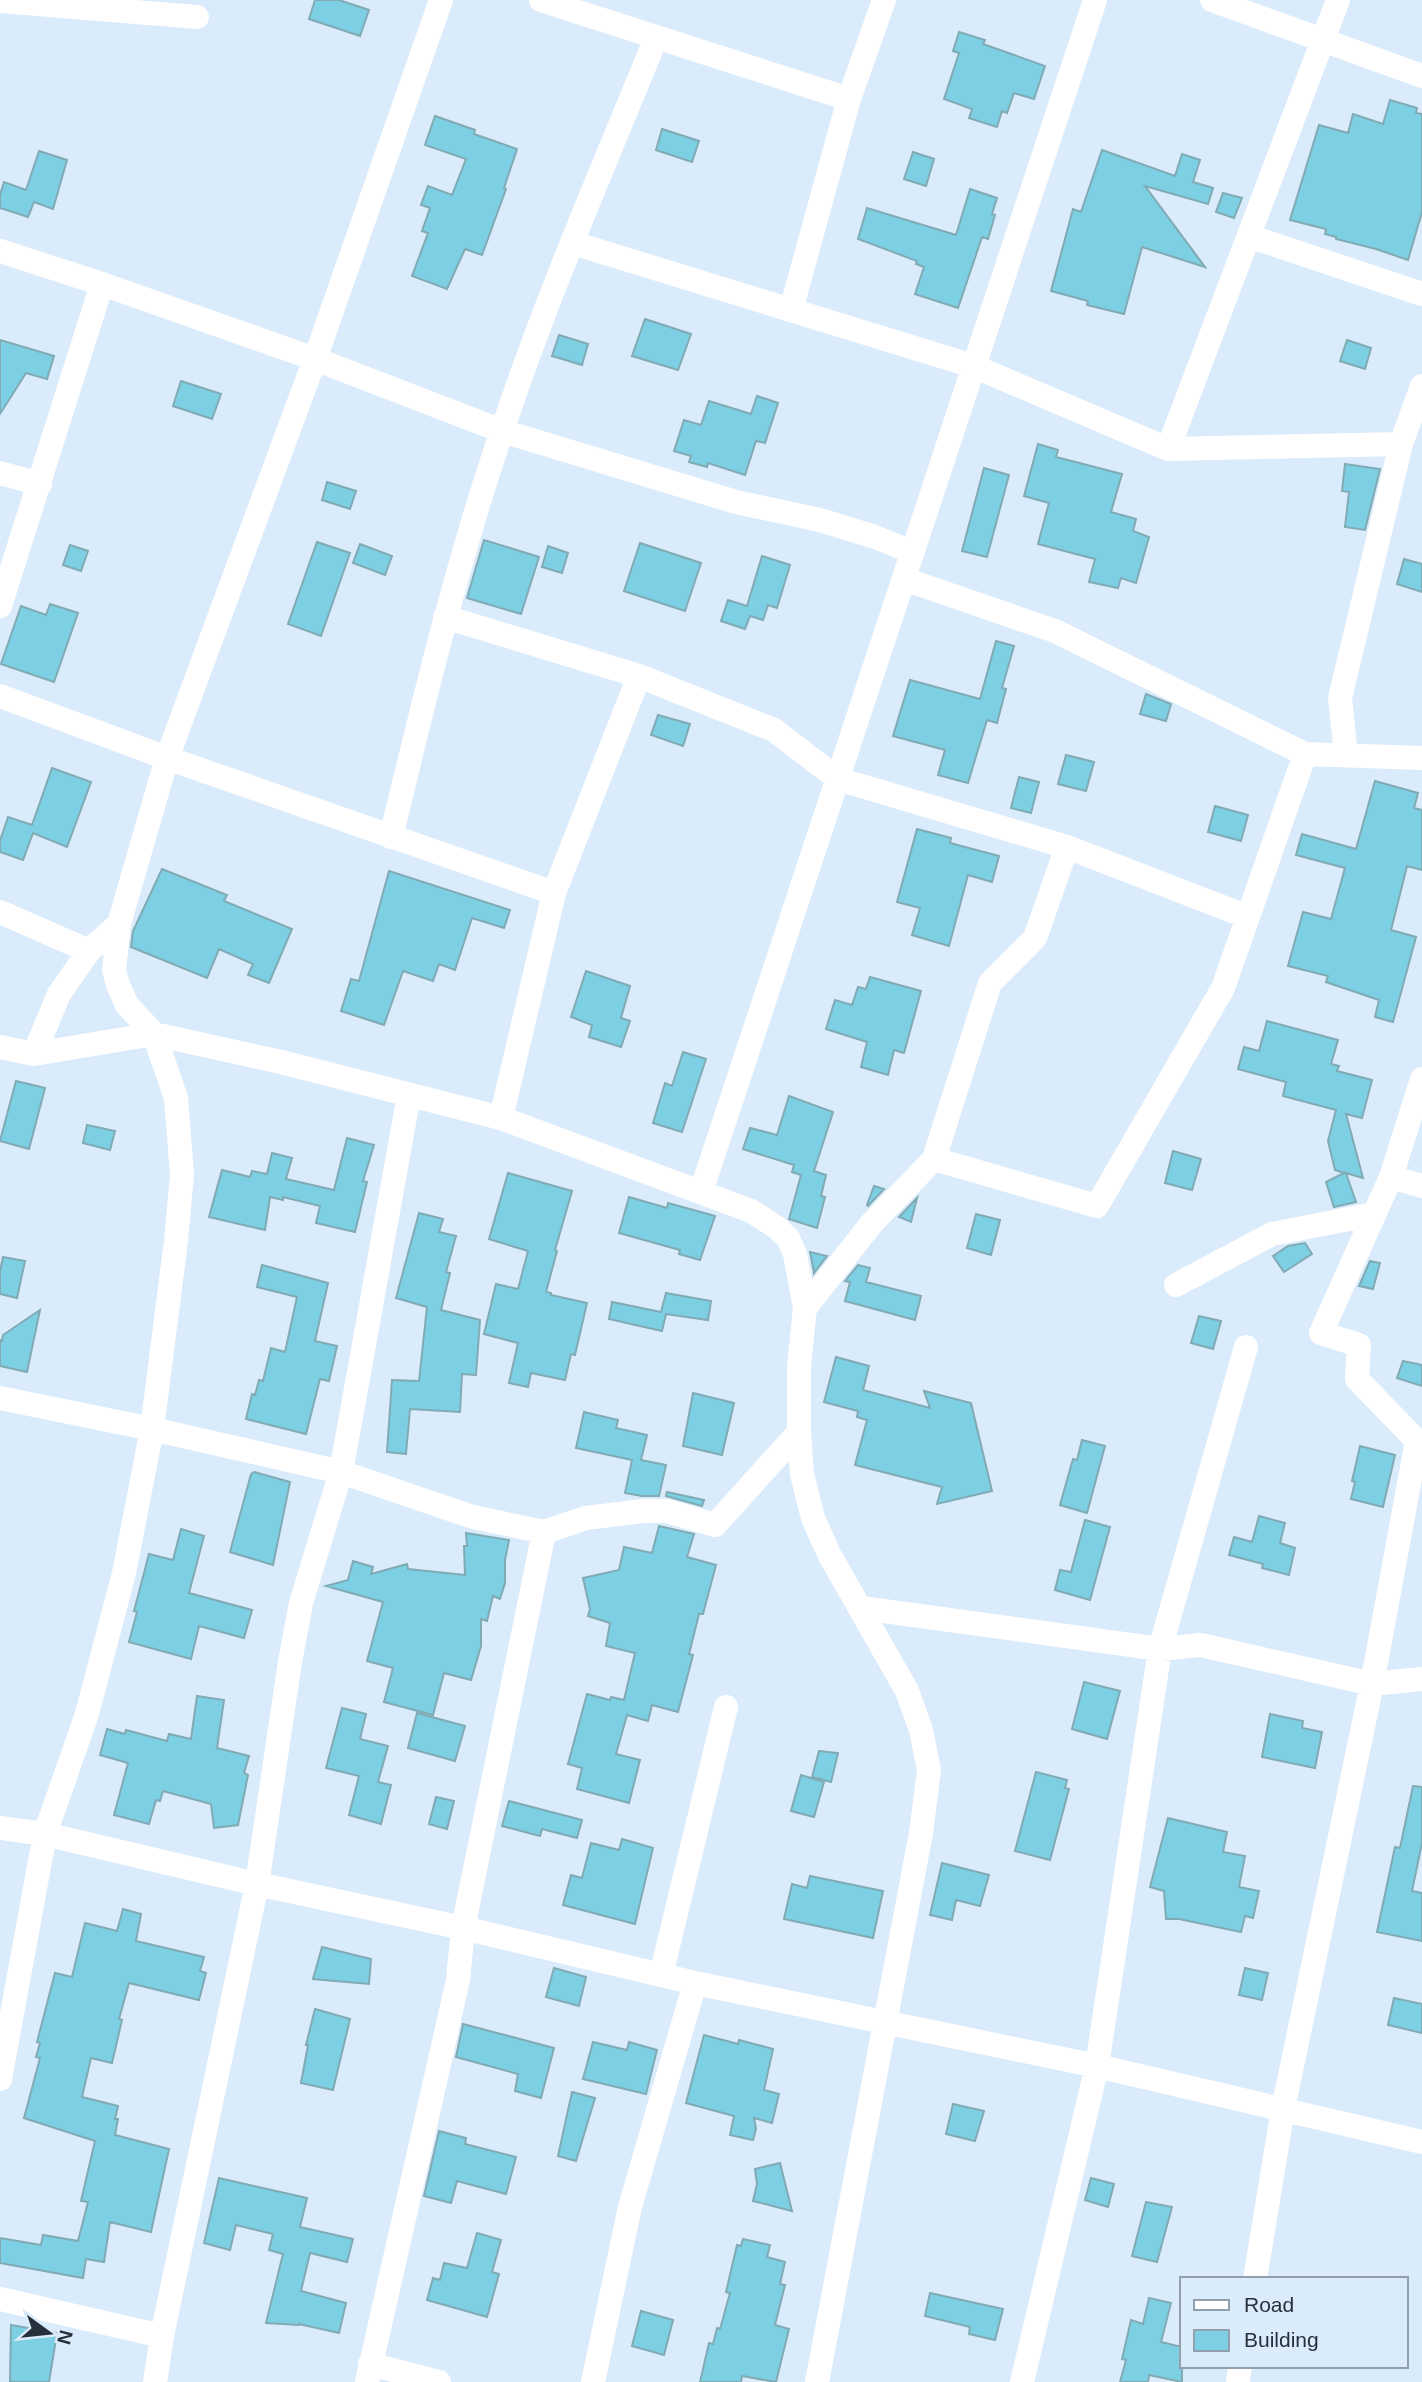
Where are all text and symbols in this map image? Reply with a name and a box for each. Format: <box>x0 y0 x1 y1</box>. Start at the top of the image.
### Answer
legend <box>1180 2277 1408 2368</box>
text: Road <box>1244 2293 1294 2316</box>
north arrow <box>14 2298 84 2368</box>
text: N <box>53 2328 77 2347</box>
text: Building <box>1244 2328 1319 2351</box>

